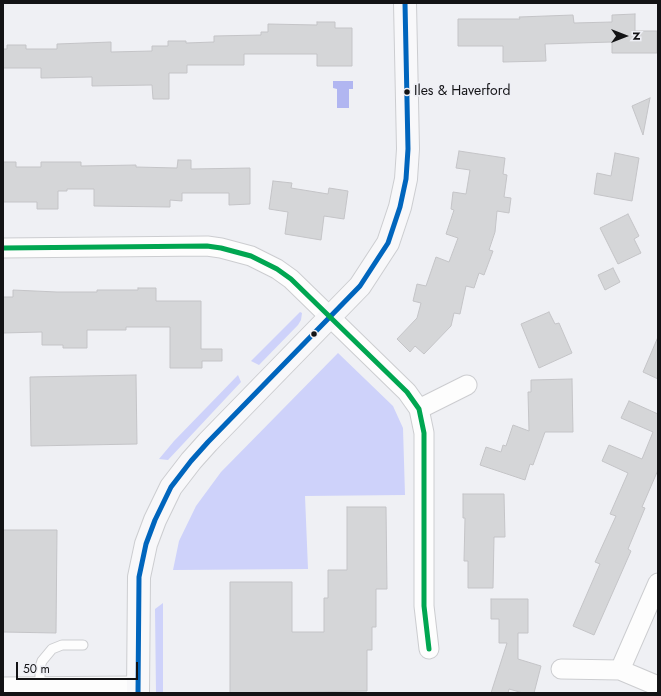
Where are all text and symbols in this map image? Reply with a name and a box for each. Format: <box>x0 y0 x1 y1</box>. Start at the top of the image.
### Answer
north arrow <box>605 16 645 56</box>
text: N <box>629 32 645 40</box>
place label: Iles & Haverford <box>414 84 510 100</box>
marker: Iles & Haverford <box>402 87 412 97</box>
unlabelled marker <box>309 329 319 339</box>
scale bar <box>18 654 140 680</box>
text: 50 m <box>23 660 50 678</box>

